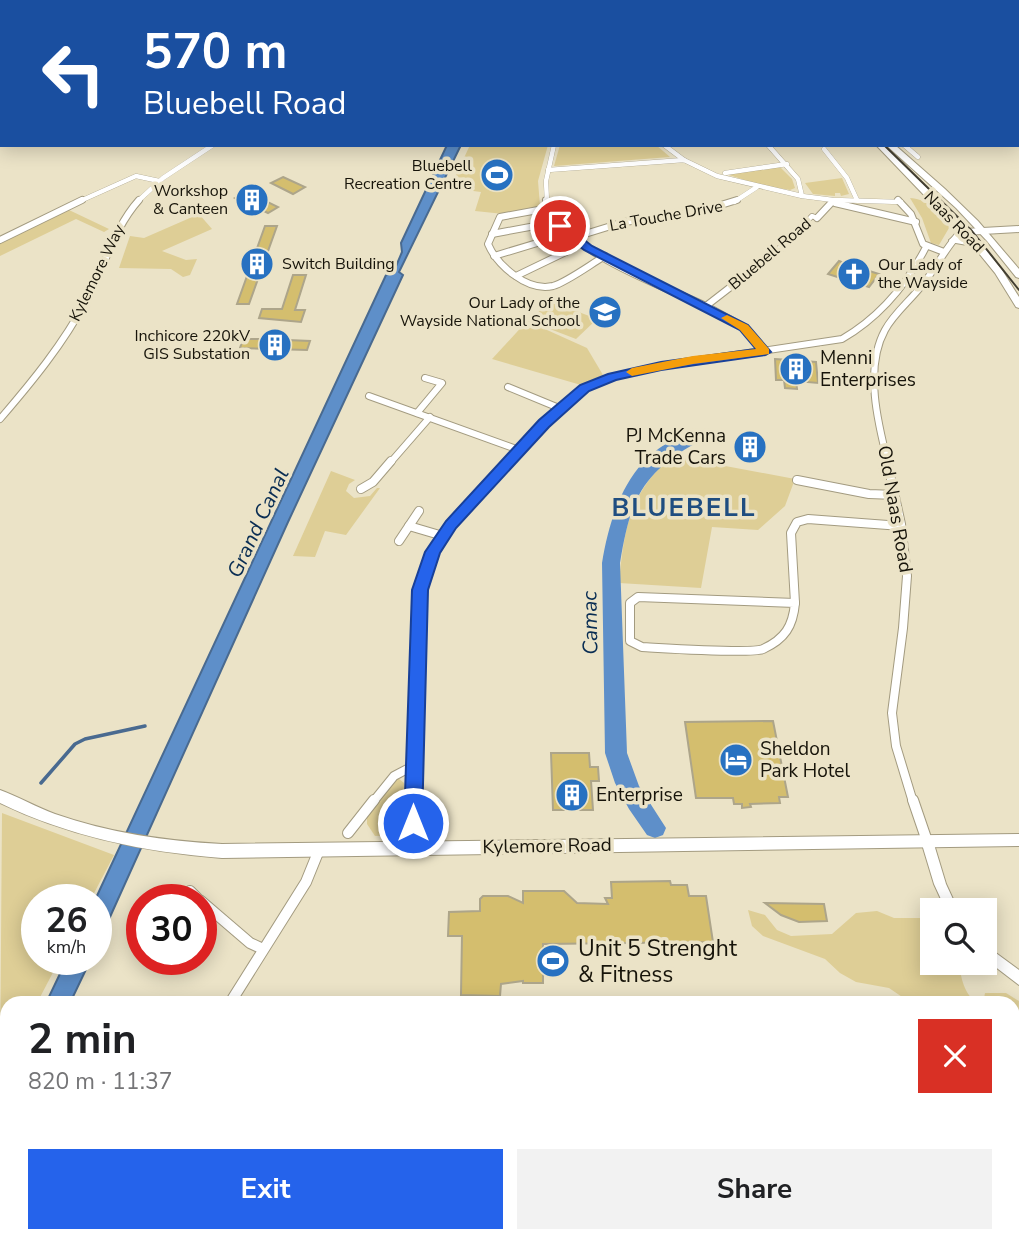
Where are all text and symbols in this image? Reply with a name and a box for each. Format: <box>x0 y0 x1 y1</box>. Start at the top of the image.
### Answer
text: 570 m <box>143 18 287 85</box>
icon: left <box>28 28 119 119</box>
text: Bluebell Road <box>143 82 346 125</box>
place label: Bluebell Recreation Centre <box>344 155 472 195</box>
sports icon: Bluebell Recreation Centre <box>478 156 516 194</box>
place label: Workshop & Canteen <box>153 180 228 220</box>
building icon: Workshop & Canteen <box>233 181 271 219</box>
street label: Naas Road <box>919 186 989 258</box>
street label: La Touche Drive <box>608 195 724 237</box>
pin <box>530 196 590 256</box>
icon: arrive <box>541 207 579 245</box>
street label: Bluebell Road <box>724 213 816 295</box>
street label: Kylemore Way <box>64 220 130 325</box>
building icon: Switch Building <box>238 245 276 283</box>
place label: Switch Building <box>282 253 395 275</box>
place label: Our Lady of the Wayside <box>878 254 968 294</box>
church icon: Our Lady of the Wayside <box>835 255 873 293</box>
place label: Our Lady of the Wayside National School <box>400 292 580 332</box>
school or university icon: Our Lady of the Wayside National School <box>586 293 624 331</box>
place label: Inchicore 220kV GIS Substation <box>134 325 251 365</box>
building icon: Inchicore 220kV GIS Substation <box>256 326 294 364</box>
place label: Menni Enterprises <box>820 345 916 393</box>
building icon: Menni Enterprises <box>777 350 815 388</box>
place label: PJ McKenna Trade Cars <box>626 423 726 471</box>
building icon: PJ McKenna Trade Cars <box>731 428 769 466</box>
street label: Old Naas Road <box>871 443 919 575</box>
water label: Grand Canal <box>220 464 296 582</box>
district label: BLUEBELL <box>611 490 757 525</box>
water label: Camac <box>575 591 605 655</box>
place label: Sheldon Park Hotel <box>760 736 850 784</box>
hotel icon: Sheldon Park Hotel <box>717 741 755 779</box>
building icon: Enterprise <box>553 776 591 814</box>
place label: Enterprise <box>596 782 683 808</box>
position arrow <box>376 786 450 860</box>
street label: Kylemore Road <box>482 832 612 860</box>
speed limit sign: 30 <box>126 884 217 975</box>
text: 26 <box>45 897 88 944</box>
map controls <box>920 898 997 975</box>
button: search <box>920 898 997 975</box>
place label: Unit 5 Strenght & Fitness <box>578 933 738 990</box>
text: km/h <box>47 935 86 959</box>
sports icon: Unit 5 Strenght & Fitness <box>534 942 572 980</box>
text: 2 min <box>28 1011 137 1068</box>
button: close <box>918 1019 992 1093</box>
text: 820 m · 11:37 <box>28 1066 173 1097</box>
button: Exit <box>28 1149 503 1229</box>
button: Share <box>517 1149 992 1229</box>

